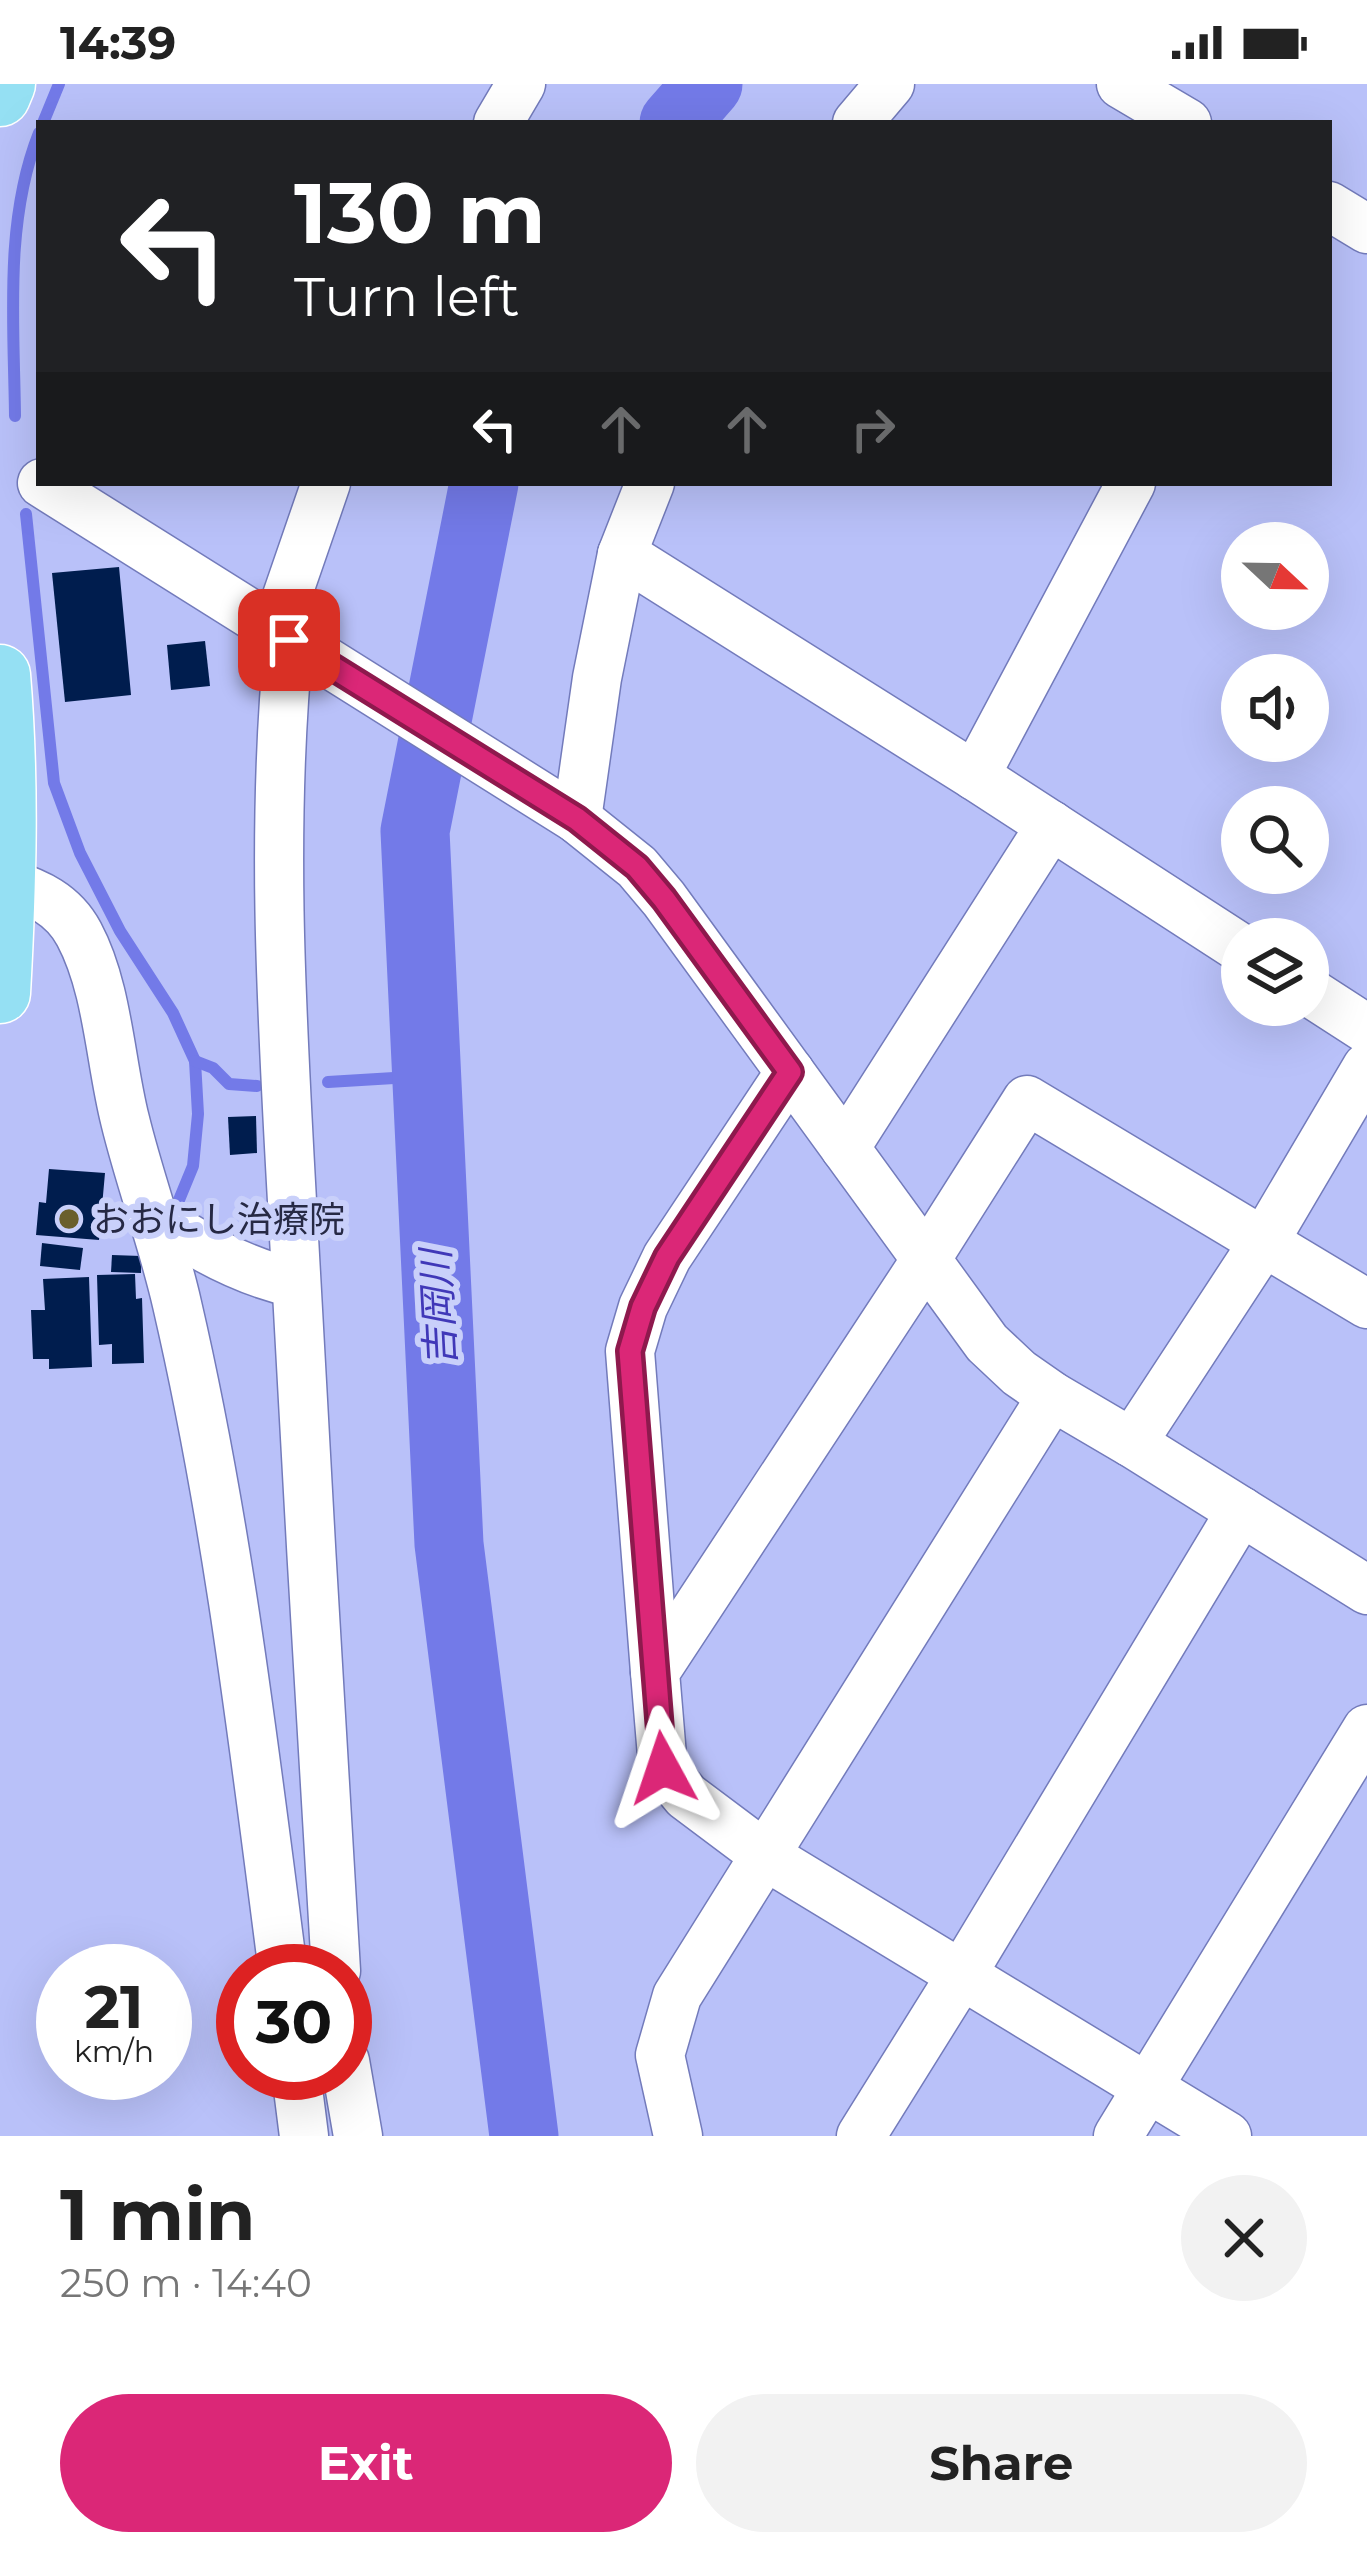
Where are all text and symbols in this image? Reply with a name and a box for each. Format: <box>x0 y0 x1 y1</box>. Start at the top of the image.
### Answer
text: 14:39 <box>60 15 176 70</box>
text: 130 m <box>294 162 546 264</box>
icon: left <box>96 168 252 324</box>
text: Turn left <box>294 264 520 330</box>
icon: left <box>462 396 528 462</box>
icon: ahead <box>588 396 654 462</box>
icon: ahead <box>714 396 780 462</box>
icon: right <box>840 396 906 462</box>
north arrow <box>1221 522 1329 630</box>
map controls <box>1221 522 1329 1026</box>
pin <box>238 589 340 691</box>
icon: arrive <box>256 607 322 673</box>
button: sound <box>1221 654 1329 762</box>
button: search <box>1221 786 1329 894</box>
button: layers <box>1221 918 1329 1026</box>
place label: おおにし治療院 <box>93 1197 345 1241</box>
marker: おおにし治療院 <box>56 1206 82 1232</box>
water label: 吉岡川 <box>411 1244 465 1368</box>
position arrow <box>600 1705 726 1831</box>
speed limit sign: 30 <box>216 1944 372 2100</box>
text: 21 <box>85 1970 143 2043</box>
text: km/h <box>74 2033 154 2070</box>
text: 1 min <box>60 2170 256 2258</box>
button: close <box>1181 2175 1307 2301</box>
text: 250 m · 14:40 <box>60 2259 312 2307</box>
button: Exit <box>60 2394 672 2532</box>
button: Share <box>696 2394 1307 2532</box>

